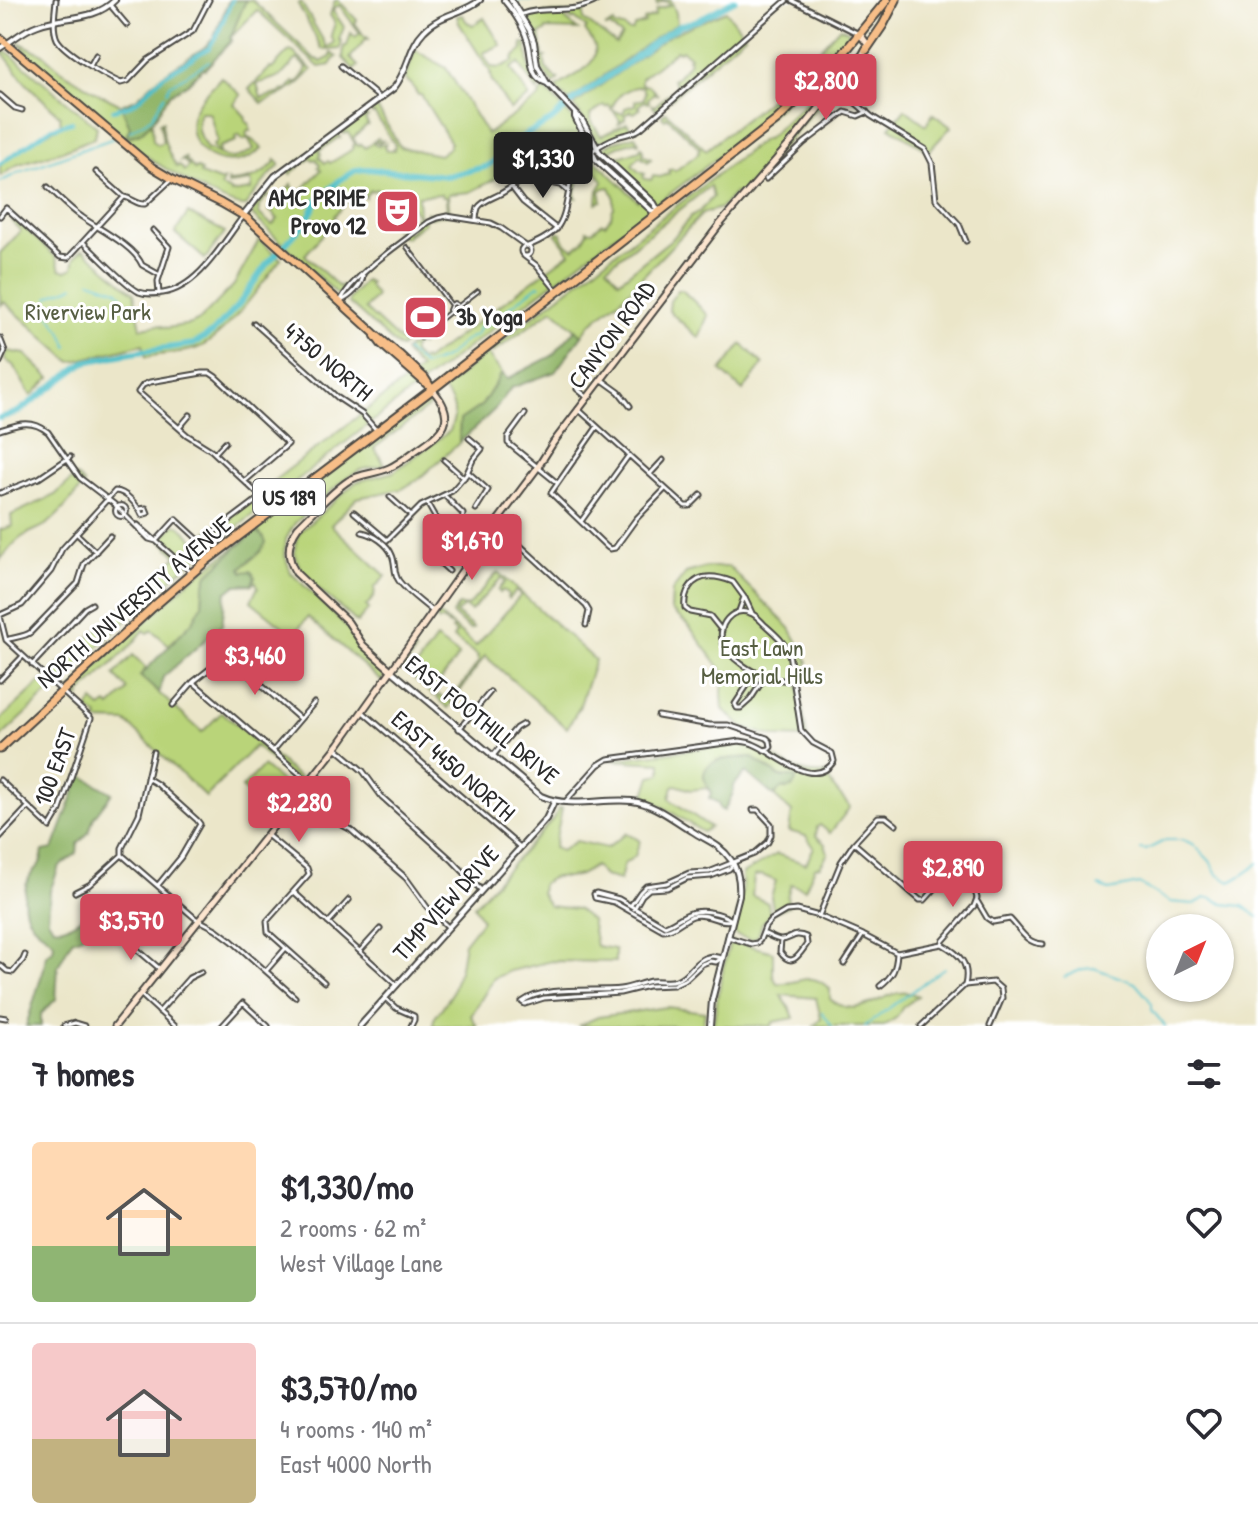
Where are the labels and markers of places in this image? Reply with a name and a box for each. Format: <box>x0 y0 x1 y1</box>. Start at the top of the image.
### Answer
pin: $2,800 <box>761 54 891 122</box>
pin: $1,330 <box>478 132 608 200</box>
place label: AMC PRIME Provo 12 <box>268 181 367 241</box>
theatre icon: AMC PRIME Provo 12 <box>373 188 421 236</box>
sports icon: 3b Yoga <box>401 293 449 341</box>
place label: 3b Yoga <box>456 300 523 333</box>
pin: $1,670 <box>407 514 537 582</box>
pin: $3,460 <box>190 629 320 697</box>
pin: $2,280 <box>234 776 364 844</box>
pin: $2,890 <box>888 841 1018 909</box>
pin: $3,570 <box>66 894 196 962</box>

